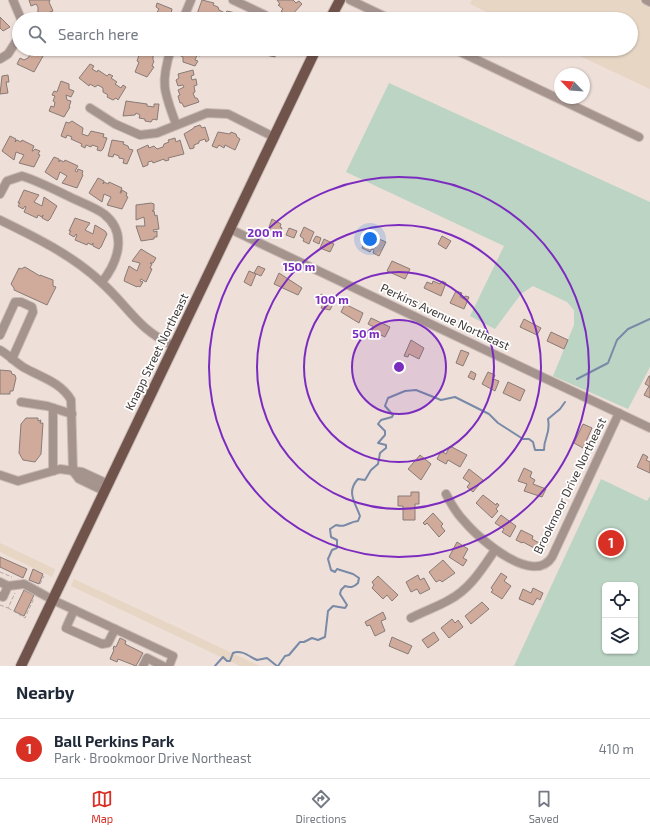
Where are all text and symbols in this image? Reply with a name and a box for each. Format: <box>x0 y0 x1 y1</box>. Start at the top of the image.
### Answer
search box <box>12 12 638 56</box>
icon: search <box>26 23 48 45</box>
text: Search here <box>58 25 139 43</box>
north arrow <box>554 68 590 104</box>
text: 200 m <box>247 225 283 239</box>
your location <box>360 229 380 249</box>
text: 150 m <box>283 259 315 273</box>
street label: Perkins Avenue Northeast <box>379 280 513 352</box>
street label: Knapp Street Northeast <box>122 290 191 412</box>
text: 100 m <box>315 292 349 306</box>
text: 50 m <box>352 326 380 340</box>
centre of rings <box>392 360 406 374</box>
street label: Brookmoor Drive Northeast <box>530 415 608 556</box>
pin: 1 <box>598 528 624 558</box>
map controls <box>602 582 638 654</box>
button: locate <box>602 582 638 618</box>
button: layers <box>602 618 638 654</box>
text: Nearby <box>16 682 74 702</box>
text: Ball Perkins Park <box>54 732 174 750</box>
text: 1 <box>26 741 32 757</box>
text: 410 m <box>599 741 634 757</box>
text: Park · Brookmoor Drive Northeast <box>54 750 252 766</box>
tab: Map <box>91 788 113 825</box>
tab: Directions <box>296 788 346 825</box>
tab: Saved <box>529 788 559 825</box>

